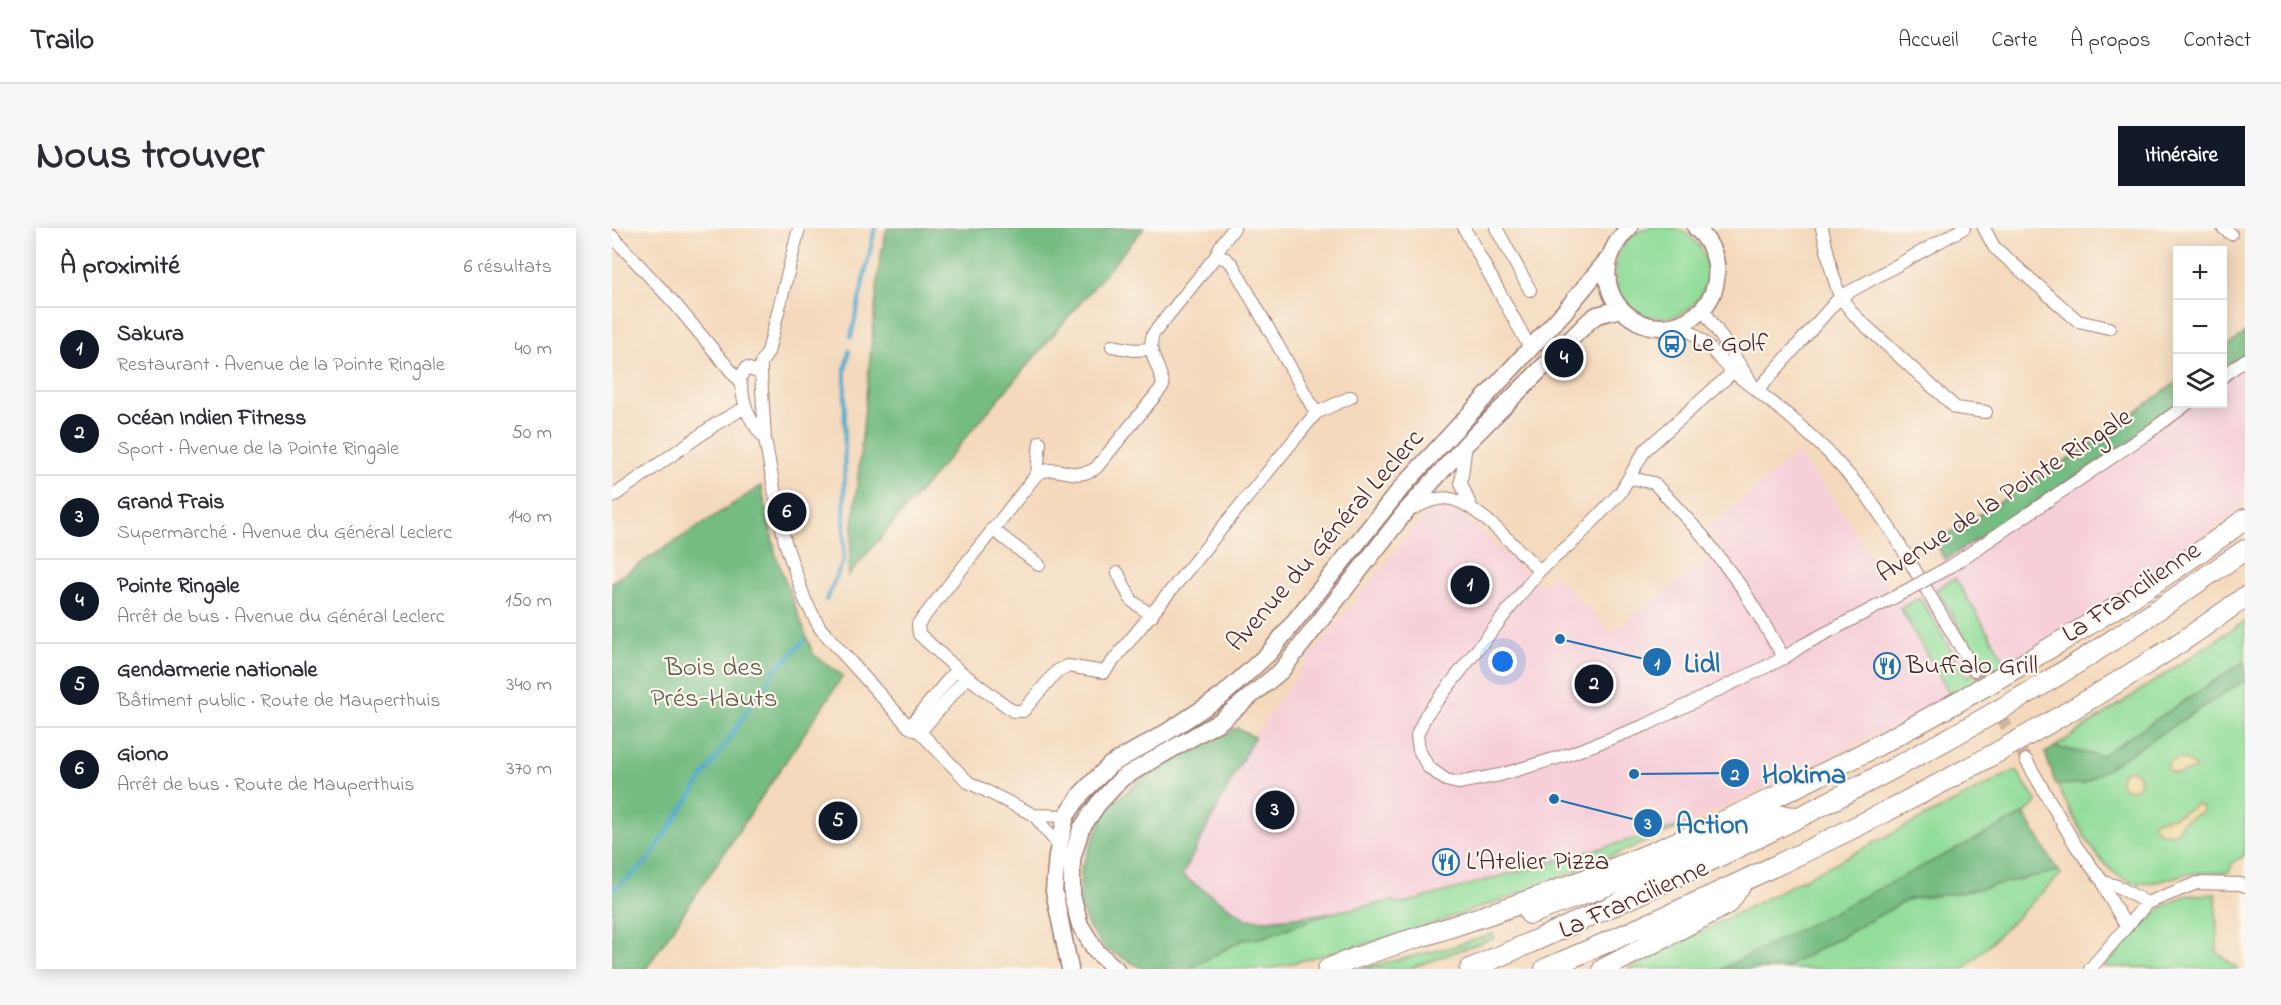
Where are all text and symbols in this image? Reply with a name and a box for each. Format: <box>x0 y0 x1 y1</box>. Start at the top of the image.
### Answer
text: Trailo <box>30 21 94 62</box>
text: Accueil <box>1898 26 1959 56</box>
text: Carte <box>1992 26 2037 56</box>
text: À propos <box>2070 26 2150 56</box>
text: Contact <box>2183 26 2251 56</box>
text: Nous trouver <box>36 126 264 187</box>
button: Itinéraire <box>2118 126 2245 186</box>
map controls <box>2173 246 2227 408</box>
button: + <box>2173 246 2227 300</box>
text: À proximité <box>60 248 180 286</box>
text: 6 résultats <box>464 253 552 282</box>
button: − <box>2173 300 2227 354</box>
text: Sakura <box>117 319 184 351</box>
place label: Le Golf <box>1692 325 1769 364</box>
bus stop icon: Le Golf <box>1657 329 1687 359</box>
text: 1 <box>76 335 83 364</box>
text: 40 m <box>515 335 552 364</box>
pin: 4 <box>1544 336 1584 380</box>
text: Restaurant · Avenue de la Pointe Ringale <box>117 351 445 380</box>
button: layers <box>2173 354 2227 408</box>
street label: Avenue de la Pointe Ringale <box>1869 398 2141 594</box>
text: Océan Indien Fitness <box>117 403 307 435</box>
text: 2 <box>75 419 84 448</box>
text: 50 m <box>511 419 552 448</box>
street label: Avenue du Général Leclerc <box>1218 421 1434 661</box>
text: Sport · Avenue de la Pointe Ringale <box>117 435 399 464</box>
text: Grand Frais <box>117 487 225 519</box>
pin: 6 <box>768 490 807 534</box>
text: 3 <box>75 503 84 532</box>
text: 140 m <box>508 503 552 532</box>
text: Supermarché · Avenue du Général Leclerc <box>117 519 452 548</box>
street label: La Francilienne <box>2055 532 2210 654</box>
pin: 1 <box>1450 562 1490 608</box>
text: Pointe Ringale <box>117 571 240 603</box>
text: 4 <box>75 587 84 616</box>
text: 150 m <box>505 587 552 616</box>
text: Arrêt de bus · Avenue du Général Leclerc <box>117 603 445 632</box>
callout: Lidl <box>1642 639 1732 685</box>
text: Lidl <box>1684 645 1720 686</box>
your location <box>1488 647 1517 676</box>
place label: Buffalo Grill <box>1905 647 2038 686</box>
park label: Bois des Prés-Hauts <box>651 649 777 719</box>
restaurant icon: Buffalo Grill <box>1872 651 1902 681</box>
text: 1 <box>1654 652 1660 678</box>
text: Gendarmerie nationale <box>117 655 317 687</box>
pin: 2 <box>1574 662 1614 706</box>
text: 5 <box>74 671 85 700</box>
text: 340 m <box>506 671 552 700</box>
text: Bâtiment public · Route de Mauperthuis <box>117 687 440 716</box>
text: Giono <box>117 739 168 771</box>
callout: Hokima <box>1720 750 1858 796</box>
text: 6 <box>75 755 84 784</box>
text: 370 m <box>506 755 552 784</box>
text: Hokima <box>1762 756 1846 797</box>
text: 2 <box>1730 763 1740 789</box>
text: Arrêt de bus · Route de Mauperthuis <box>117 771 414 800</box>
pin: 3 <box>1256 788 1294 832</box>
pin: 5 <box>818 798 858 844</box>
callout: Action <box>1633 800 1760 846</box>
text: Action <box>1676 806 1748 847</box>
text: 3 <box>1643 812 1652 838</box>
place label: L’Atelier Pizza <box>1466 843 1609 882</box>
restaurant icon: L’Atelier Pizza <box>1431 847 1461 877</box>
street label: La Francilienne <box>1553 849 1716 950</box>

